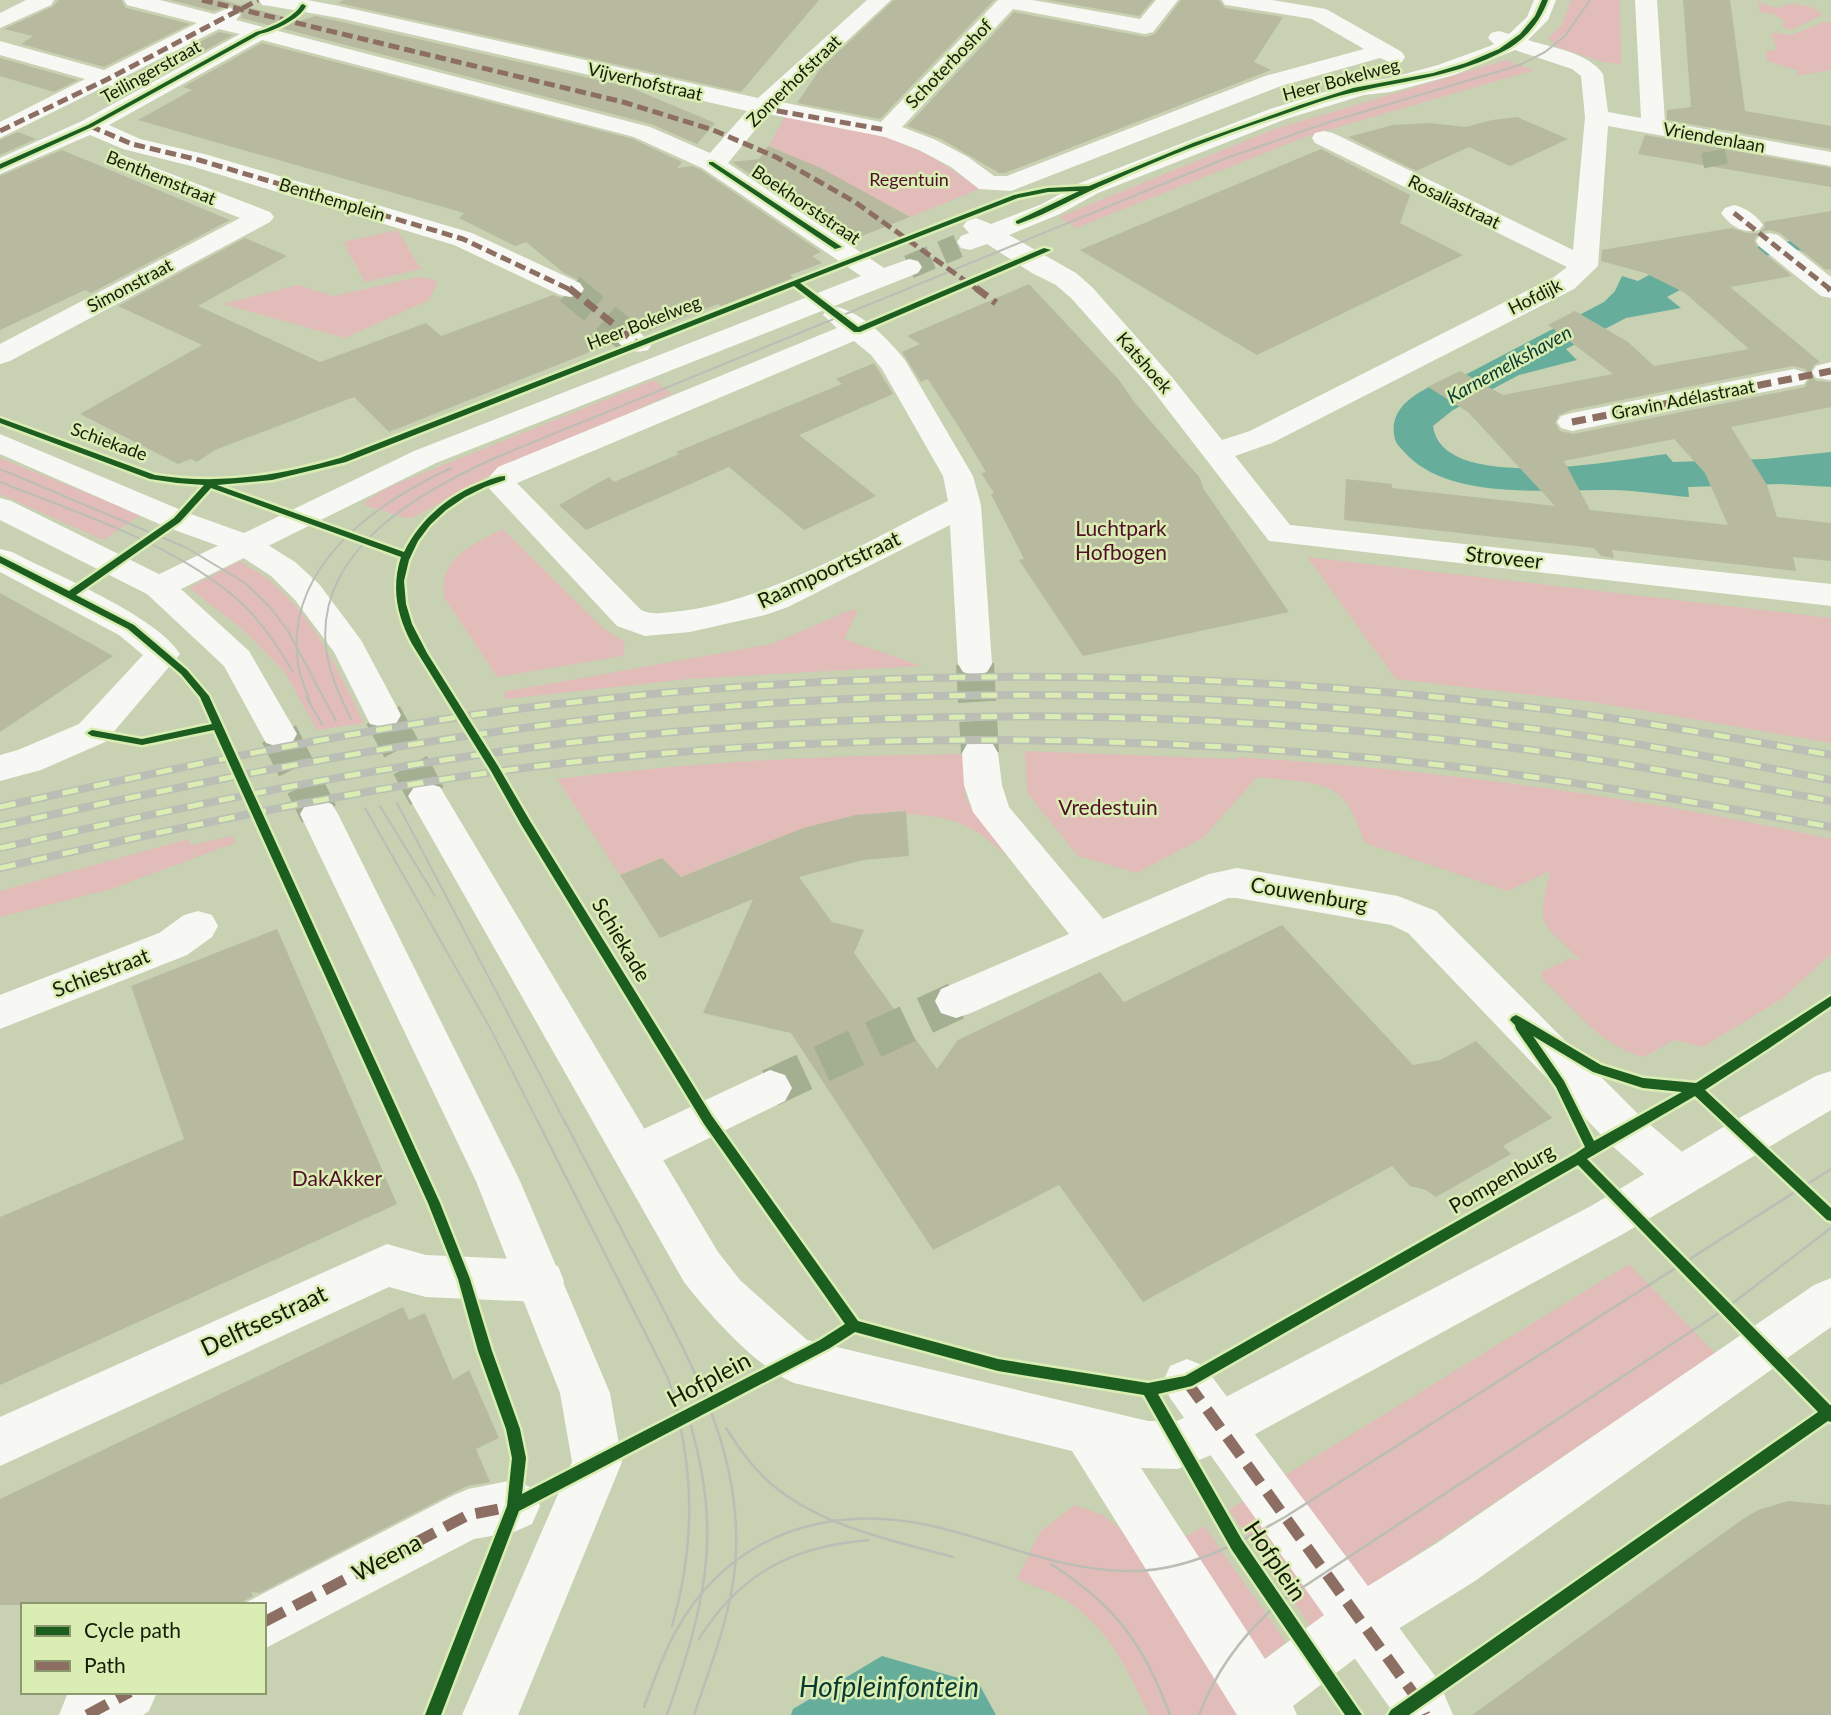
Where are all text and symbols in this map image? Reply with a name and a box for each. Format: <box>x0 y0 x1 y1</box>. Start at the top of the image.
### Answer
street label: Schoterboshof <box>900 14 997 112</box>
street label: Zomerhofstraat <box>742 29 845 131</box>
street label: Teilingerstraat <box>97 34 205 108</box>
street label: Heer Bokelweg <box>1280 53 1402 105</box>
street label: Vijverhofstraat <box>586 57 705 105</box>
street label: Vriendenlaan <box>1661 117 1767 157</box>
street label: Benthemstraat <box>103 145 220 209</box>
street label: Boekhorststraat <box>748 160 865 249</box>
park label: Regentuin <box>869 168 949 190</box>
street label: Rosaliastraat <box>1405 169 1505 233</box>
street label: Benthemplein <box>277 172 388 226</box>
street label: Simonstraat <box>83 253 177 317</box>
street label: Hofdijk <box>1504 273 1566 319</box>
street label: Heer Bokelweg <box>584 290 704 354</box>
water label: Karnemelkshaven <box>1442 320 1575 407</box>
street label: Katshoek <box>1112 327 1178 398</box>
street label: Gravin Adélastraat <box>1609 374 1757 424</box>
street label: Schiekade <box>68 417 151 465</box>
park label: Luchtpark Hofbogen <box>1075 515 1167 564</box>
street label: Raampoortstraat <box>753 525 904 613</box>
street label: Stroveer <box>1464 540 1544 573</box>
park label: Vredestuin <box>1058 794 1158 819</box>
street label: Couwenburg <box>1249 871 1370 916</box>
street label: Schiekade <box>588 893 657 986</box>
street label: Schiestraat <box>49 942 153 1001</box>
street label: Pompenburg <box>1444 1137 1558 1218</box>
park label: DakAkker <box>292 1165 383 1190</box>
street label: Delftsestraat <box>196 1278 331 1361</box>
street label: Hofplein <box>661 1345 755 1413</box>
street label: Hofplein <box>1239 1514 1314 1606</box>
street label: Weena <box>347 1526 426 1587</box>
legend <box>21 1603 266 1694</box>
text: Cycle path <box>84 1617 181 1642</box>
text: Path <box>84 1652 126 1677</box>
water label: Hofpleinfontein <box>799 1669 979 1703</box>

